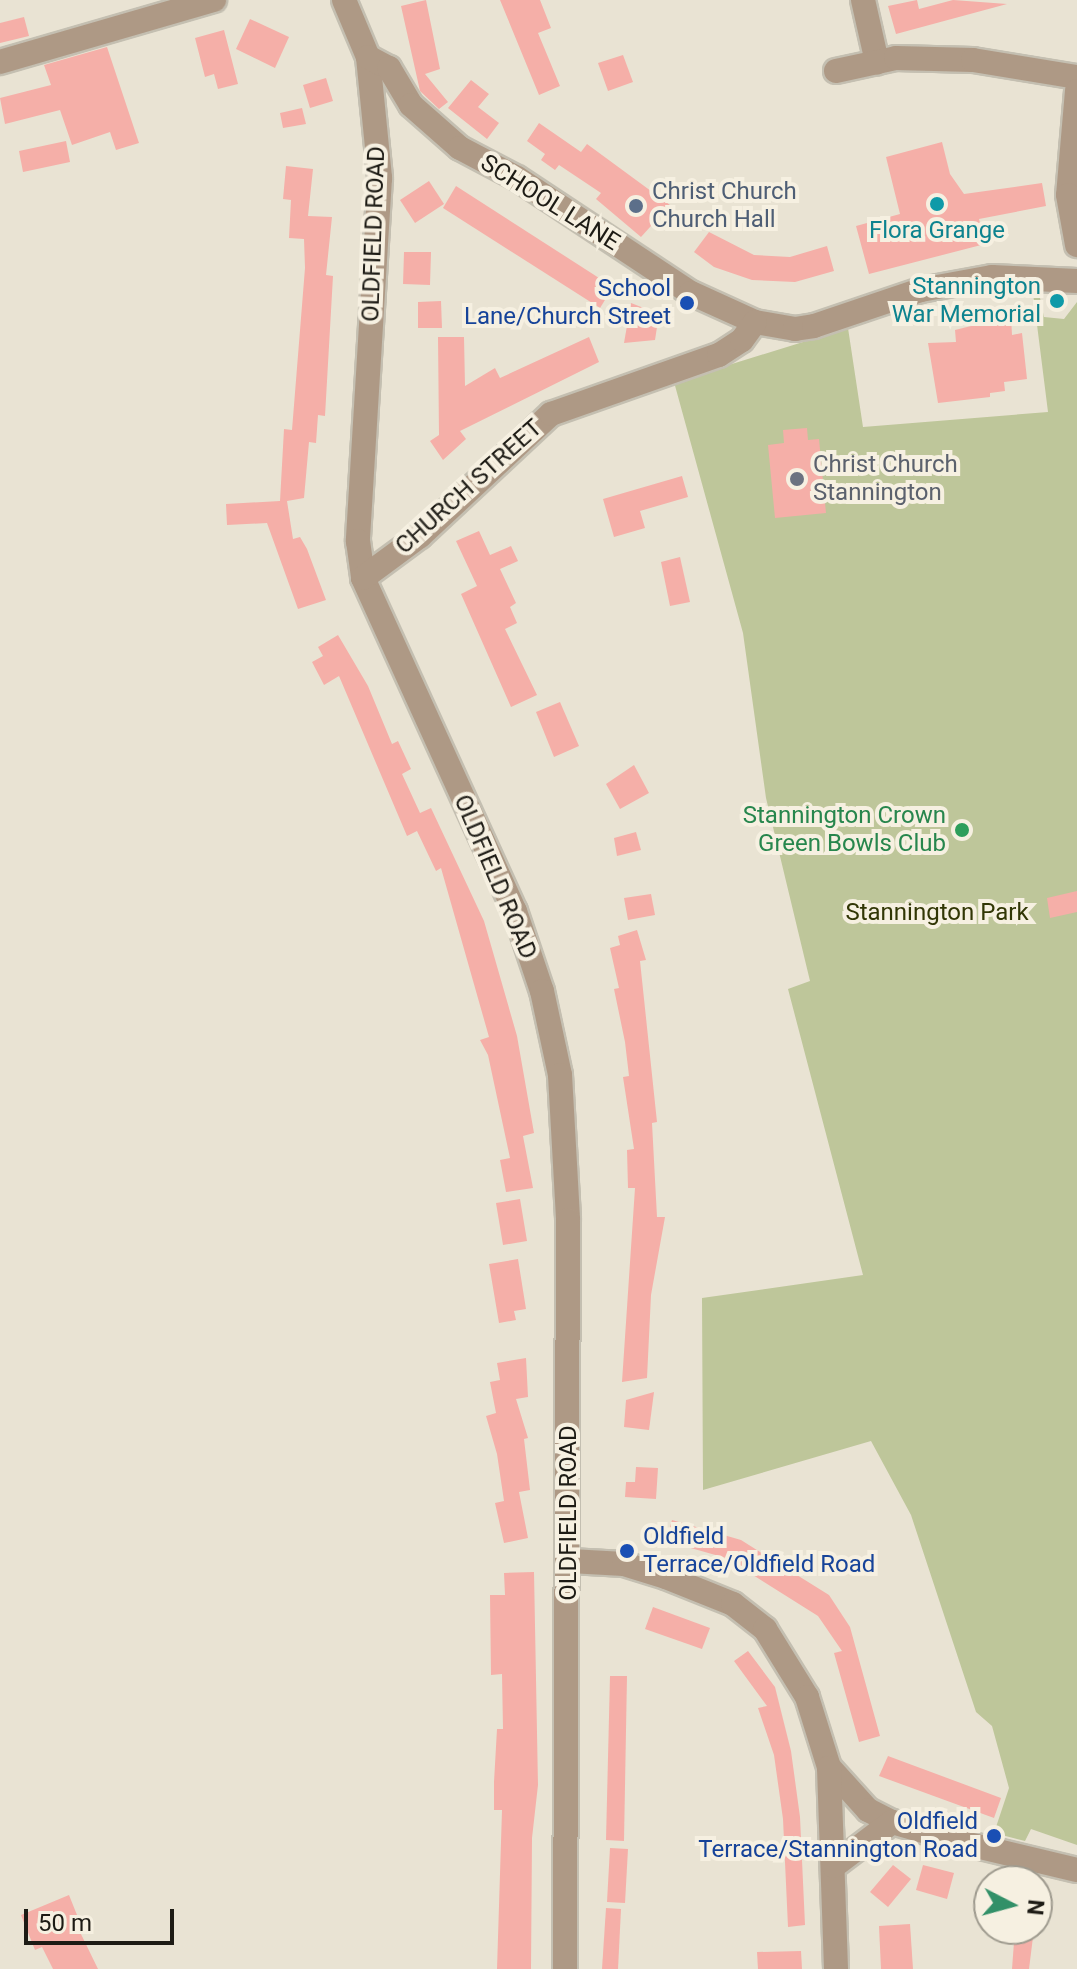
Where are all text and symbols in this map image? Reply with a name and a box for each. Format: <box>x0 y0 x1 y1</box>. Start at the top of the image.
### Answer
street label: OLDFIELD ROAD <box>357 146 391 322</box>
street label: SCHOOL LANE <box>475 149 625 257</box>
place label: Christ Church Church Hall <box>652 178 797 234</box>
marker: Flora Grange <box>928 195 946 213</box>
marker: Christ Church Church Hall <box>627 197 645 215</box>
place label: Flora Grange <box>869 217 1005 245</box>
place label: Stannington War Memorial <box>892 273 1041 329</box>
place label: School Lane/Church Street <box>464 275 671 331</box>
marker: Stannington War Memorial <box>1048 292 1066 310</box>
marker: School Lane/Church Street <box>678 294 696 312</box>
street label: CHURCH STREET <box>390 414 548 560</box>
place label: Christ Church Stannington <box>813 451 958 507</box>
marker: Christ Church Stannington <box>788 470 806 488</box>
street label: OLDFIELD ROAD <box>447 791 543 963</box>
place label: Stannington Crown Green Bowls Club <box>743 802 946 858</box>
marker: Stannington Crown Green Bowls Club <box>953 821 971 839</box>
park label: Stannington Park <box>845 899 1029 927</box>
street label: OLDFIELD ROAD <box>555 1425 583 1601</box>
place label: Oldfield Terrace/Oldfield Road <box>643 1523 875 1579</box>
marker: Oldfield Terrace/Oldfield Road <box>618 1542 636 1560</box>
place label: Oldfield Terrace/Stannington Road <box>698 1808 978 1864</box>
marker: Oldfield Terrace/Stannington Road <box>985 1827 1003 1845</box>
north arrow <box>973 1865 1053 1945</box>
scale bar <box>28 1893 178 1943</box>
text: N <box>1022 1898 1049 1916</box>
text: 50 m <box>38 1909 92 1937</box>

